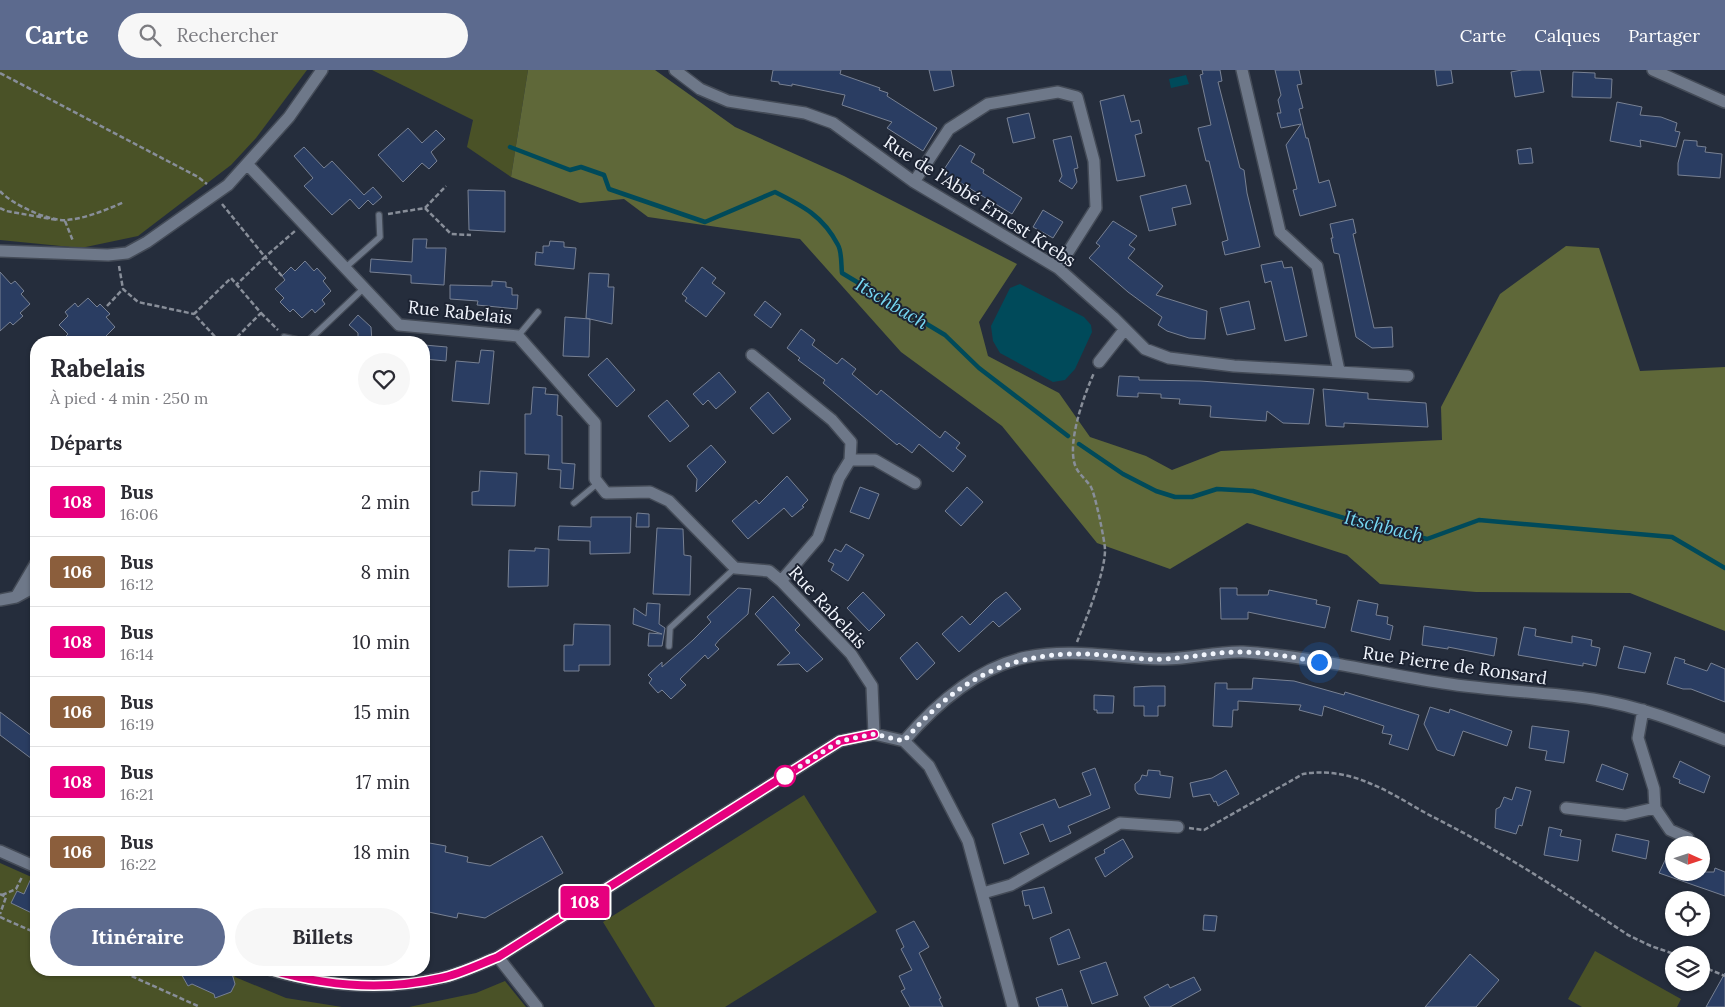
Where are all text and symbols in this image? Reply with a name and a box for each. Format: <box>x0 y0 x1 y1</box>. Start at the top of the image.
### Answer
search box <box>118 13 468 58</box>
text: Carte <box>25 20 88 51</box>
icon: search <box>136 21 164 49</box>
text: Rechercher <box>176 23 278 47</box>
text: Carte <box>1460 24 1506 47</box>
text: Calques <box>1534 24 1600 47</box>
text: Partager <box>1628 24 1700 47</box>
street label: Rue de l'Abbé Ernest Krebs <box>880 130 1080 272</box>
water label: Itschbach <box>851 272 933 334</box>
street label: Rue Rabelais <box>407 295 513 329</box>
text: Rabelais <box>50 353 145 384</box>
button: heart <box>358 353 410 405</box>
text: À pied · 4 min · 250 m <box>50 388 208 408</box>
text: Départs <box>50 431 122 455</box>
text: Bus <box>120 480 153 504</box>
text: 108 <box>63 490 92 513</box>
text: 2 min <box>361 490 410 514</box>
text: 16:06 <box>120 504 158 524</box>
water label: Itschbach <box>1342 505 1426 547</box>
text: Bus <box>120 550 153 574</box>
text: 106 <box>63 560 92 583</box>
text: 8 min <box>360 560 410 584</box>
street label: Rue Rabelais <box>784 561 872 653</box>
text: 16:12 <box>120 574 154 594</box>
text: Bus <box>120 620 153 644</box>
text: 108 <box>63 630 92 653</box>
text: 10 min <box>352 630 410 654</box>
street label: Rue Pierre de Ronsard <box>1361 641 1549 689</box>
text: 16:14 <box>120 644 154 664</box>
your location <box>1307 650 1332 675</box>
text: Bus <box>120 690 153 714</box>
text: 106 <box>63 700 92 723</box>
text: 15 min <box>354 700 410 724</box>
text: 16:19 <box>120 714 154 734</box>
text: Bus <box>120 760 153 784</box>
unlabelled marker <box>774 765 796 787</box>
text: 108 <box>63 770 92 793</box>
text: 17 min <box>355 770 410 794</box>
text: 16:21 <box>120 784 154 804</box>
text: Bus <box>120 830 153 854</box>
north arrow <box>1665 836 1710 881</box>
map controls <box>1665 836 1710 991</box>
text: 106 <box>63 840 92 863</box>
text: 18 min <box>354 840 410 864</box>
text: 16:22 <box>120 854 156 874</box>
line badge: 108 <box>556 886 614 918</box>
text: 108 <box>570 890 600 913</box>
button: locate <box>1665 891 1710 936</box>
button: Itinéraire <box>50 908 225 966</box>
button: Billets <box>235 908 410 966</box>
button: layers <box>1665 946 1710 991</box>

